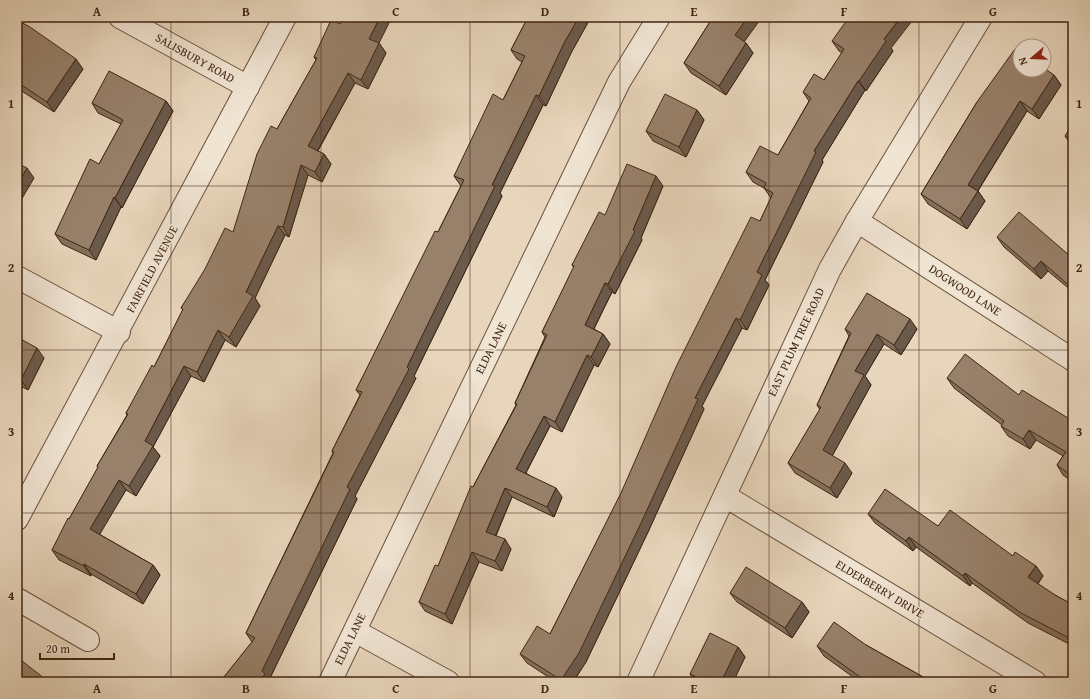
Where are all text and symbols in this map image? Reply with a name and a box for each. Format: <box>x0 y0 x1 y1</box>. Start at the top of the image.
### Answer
text: A <box>93 2 102 21</box>
text: B <box>242 2 250 21</box>
text: C <box>392 2 400 21</box>
text: D <box>541 2 549 21</box>
text: E <box>691 2 698 21</box>
text: F <box>841 2 848 21</box>
text: G <box>989 2 997 21</box>
street label: SALISBURY ROAD <box>152 29 238 86</box>
north arrow <box>1012 38 1052 78</box>
text: N <box>1014 55 1031 67</box>
text: 1 <box>8 94 14 113</box>
text: 1 <box>1076 94 1082 113</box>
street label: FAIRFIELD AVENUE <box>121 222 182 315</box>
text: 2 <box>8 258 15 277</box>
text: 2 <box>1076 258 1083 277</box>
street label: DOGWOOD LANE <box>926 260 1005 319</box>
street label: EAST PLUM TREE ROAD <box>763 285 828 399</box>
street label: ELDA LANE <box>471 319 510 377</box>
text: 3 <box>8 422 14 441</box>
text: 3 <box>1076 422 1082 441</box>
street label: ELDERBERRY DRIVE <box>833 555 928 622</box>
text: 4 <box>8 586 15 605</box>
text: 4 <box>1076 586 1083 605</box>
street label: ELDA LANE <box>330 610 369 668</box>
scale bar <box>40 635 114 661</box>
text: 20 m <box>46 640 70 657</box>
text: A <box>93 679 102 698</box>
text: B <box>242 679 250 698</box>
text: C <box>392 679 400 698</box>
text: D <box>541 679 549 698</box>
text: E <box>691 679 698 698</box>
text: F <box>841 679 848 698</box>
text: G <box>989 679 997 698</box>

